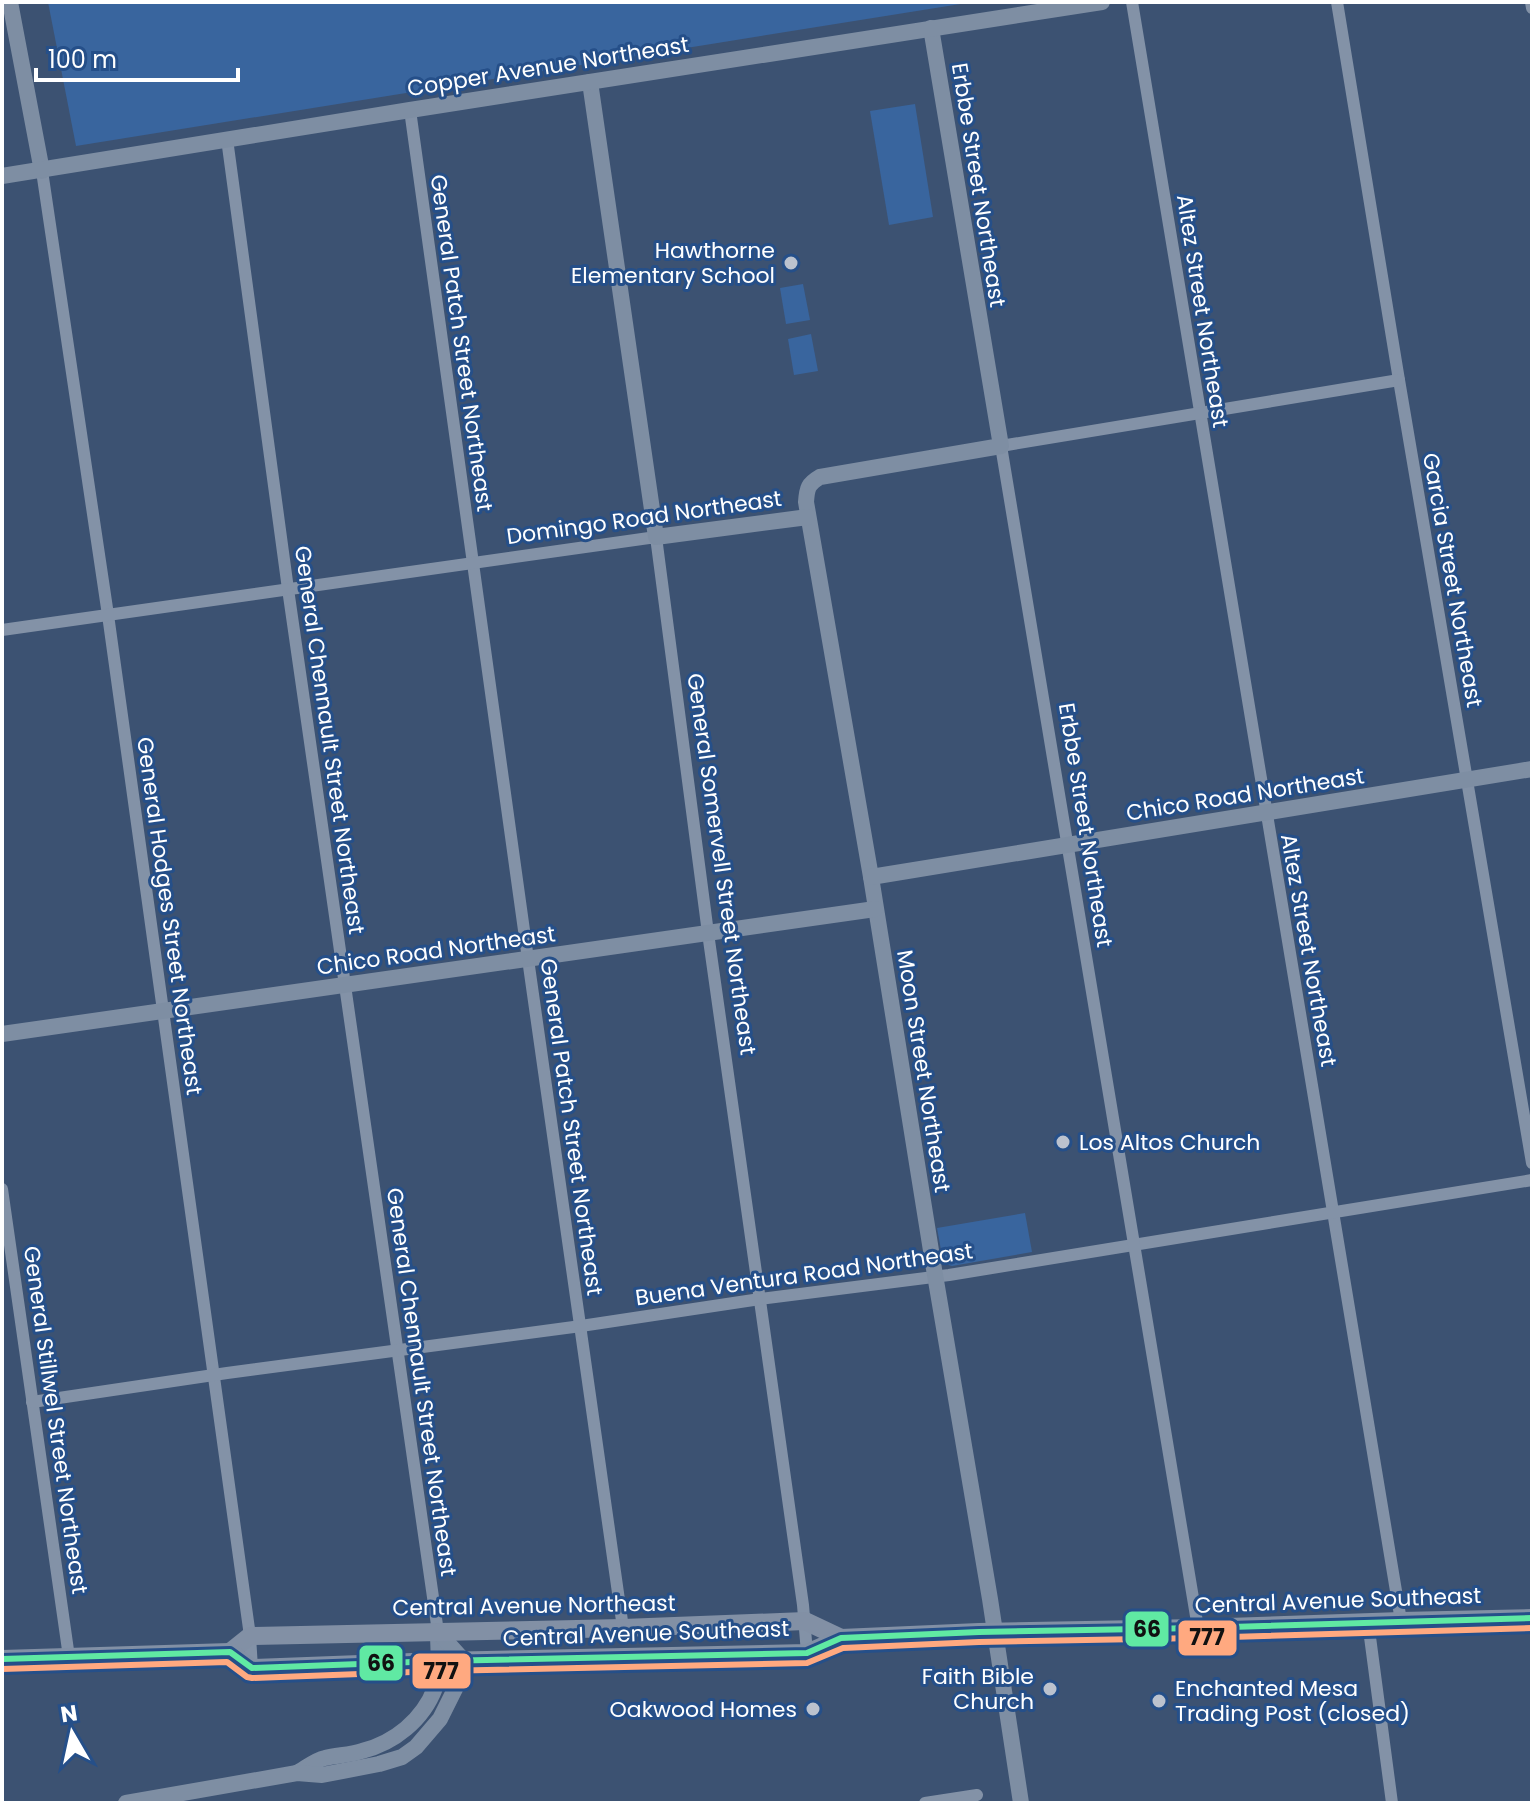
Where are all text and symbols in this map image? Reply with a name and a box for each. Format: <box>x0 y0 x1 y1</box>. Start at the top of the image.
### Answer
street label: Copper Avenue Northeast <box>405 29 691 104</box>
scale bar <box>36 32 238 82</box>
text: 100 m <box>48 43 117 76</box>
street label: Erbbe Street Northeast <box>944 61 1013 309</box>
street label: General Patch Street Northeast <box>423 173 501 514</box>
street label: Altez Street Northeast <box>1169 192 1236 430</box>
place label: Hawthorne Elementary School <box>571 235 775 291</box>
marker: Hawthorne Elementary School <box>782 254 800 272</box>
street label: Garcia Street Northeast <box>1415 450 1490 710</box>
street label: Domingo Road Northeast <box>504 483 784 552</box>
street label: General Chennault Street Northeast <box>287 544 372 936</box>
street label: General Somervell Street Northeast <box>679 671 764 1057</box>
street label: Erbbe Street Northeast <box>1051 701 1120 949</box>
street label: General Hodges Street Northeast <box>129 735 210 1097</box>
street label: Chico Road Northeast <box>1124 760 1366 829</box>
street label: Altez Street Northeast <box>1273 831 1344 1069</box>
street label: Chico Road Northeast <box>315 918 557 983</box>
street label: Moon Street Northeast <box>889 948 958 1195</box>
street label: General Patch Street Northeast <box>533 957 611 1298</box>
place label: Los Altos Church <box>1079 1127 1260 1158</box>
marker: Los Altos Church <box>1054 1133 1072 1151</box>
street label: General Chennault Street Northeast <box>379 1186 464 1578</box>
street label: Buena Ventura Road Northeast <box>633 1235 975 1314</box>
street label: General Stillwel Street Northeast <box>16 1244 95 1596</box>
street label: Central Avenue Southeast <box>1194 1580 1482 1621</box>
street label: Central Avenue Northeast <box>392 1588 676 1623</box>
line badge: 66 <box>1124 1610 1170 1648</box>
street label: Central Avenue Southeast <box>502 1613 790 1654</box>
text: 66 <box>1133 1614 1161 1645</box>
line badge: 777 <box>1177 1619 1238 1657</box>
text: 777 <box>1189 1622 1225 1653</box>
line badge: 66 <box>358 1644 404 1682</box>
text: 66 <box>367 1648 395 1679</box>
line badge: 777 <box>411 1652 472 1690</box>
text: 777 <box>423 1656 459 1687</box>
place label: Faith Bible Church <box>922 1661 1034 1717</box>
place label: Enchanted Mesa Trading Post (closed) <box>1175 1673 1410 1729</box>
marker: Faith Bible Church <box>1041 1680 1059 1698</box>
marker: Enchanted Mesa Trading Post (closed) <box>1150 1692 1168 1710</box>
north arrow <box>32 1693 112 1773</box>
place label: Oakwood Homes <box>609 1694 797 1725</box>
text: N <box>58 1697 80 1730</box>
marker: Oakwood Homes <box>804 1700 822 1718</box>

